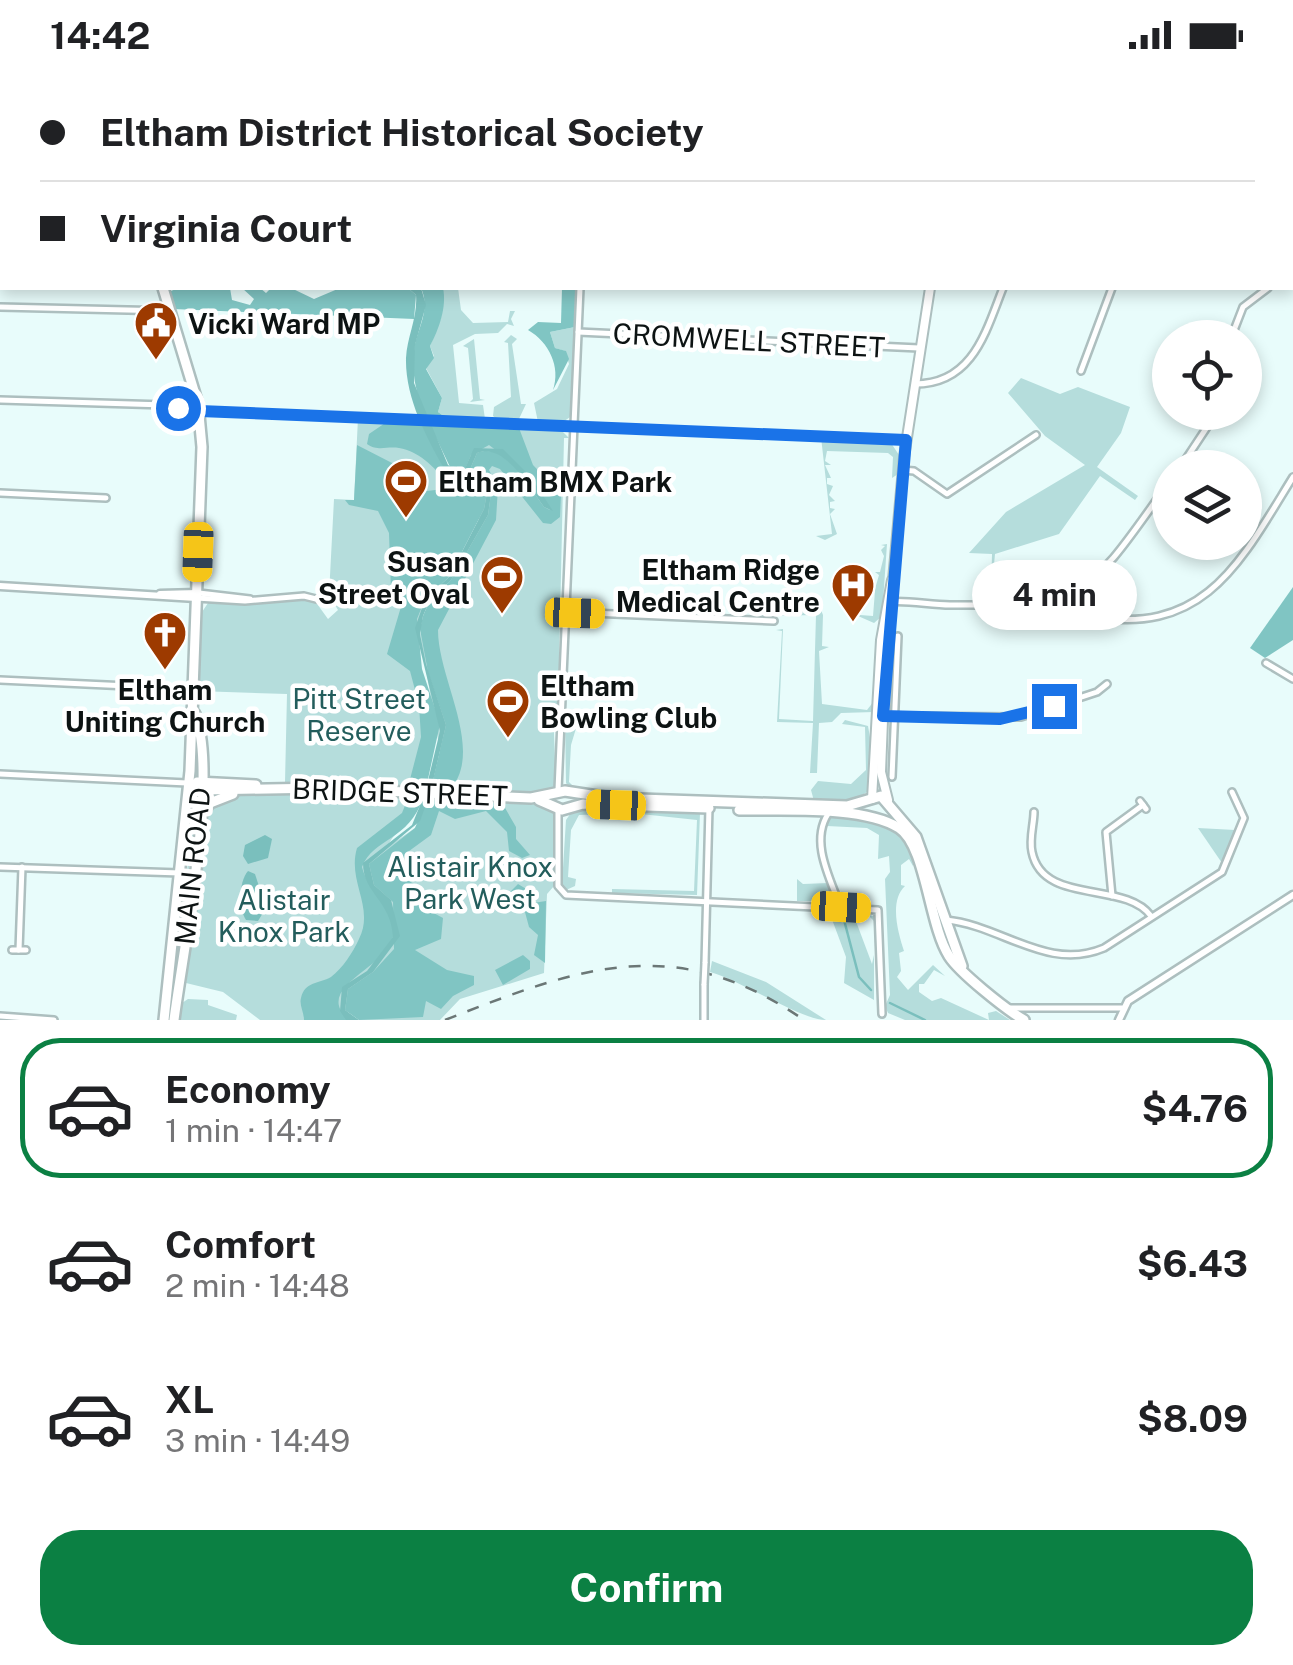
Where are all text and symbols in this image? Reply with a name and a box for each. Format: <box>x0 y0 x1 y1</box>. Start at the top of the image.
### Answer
text: 14:42 <box>50 13 150 58</box>
text: Eltham District Historical Society <box>100 110 704 155</box>
text: Virginia Court <box>100 206 352 251</box>
public building icon: Vicki Ward MP <box>133 300 179 361</box>
place label: Vicki Ward MP <box>188 307 380 340</box>
street label: CROMWELL STREET <box>612 316 886 364</box>
map controls <box>1152 320 1262 560</box>
button: locate <box>1152 320 1262 430</box>
route start <box>156 386 201 431</box>
button: layers <box>1152 450 1262 560</box>
sports icon: Eltham BMX Park <box>383 458 429 519</box>
place label: Eltham BMX Park <box>438 465 672 498</box>
car <box>182 521 214 583</box>
place label: Susan Street Oval <box>318 545 470 610</box>
place label: Eltham Ridge Medical Centre <box>616 553 820 618</box>
sports icon: Susan Street Oval <box>479 554 525 615</box>
callout: 4 min <box>972 561 1136 631</box>
hospital icon: Eltham Ridge Medical Centre <box>830 562 876 623</box>
text: 4 min <box>1012 576 1097 613</box>
car <box>544 597 606 629</box>
church icon: Eltham Uniting Church <box>142 610 188 671</box>
place label: Eltham Bowling Club <box>540 669 717 734</box>
place label: Eltham Uniting Church <box>65 673 265 738</box>
sports icon: Eltham Bowling Club <box>485 678 531 739</box>
park label: Pitt Street Reserve <box>292 682 426 747</box>
route end <box>1032 684 1077 729</box>
street label: BRIDGE STREET <box>292 772 508 812</box>
street label: MAIN ROAD <box>167 786 217 946</box>
car <box>585 789 647 821</box>
park label: Alistair Knox Park West <box>387 850 553 915</box>
park label: Alistair Knox Park <box>218 883 350 948</box>
car <box>810 890 872 924</box>
icon: car <box>45 1063 135 1153</box>
text: Economy <box>165 1067 331 1112</box>
text: $4.76 <box>1142 1086 1248 1131</box>
text: 1 min · 14:47 <box>165 1112 342 1149</box>
icon: car <box>45 1218 135 1308</box>
text: Comfort <box>165 1222 316 1267</box>
text: $6.43 <box>1137 1241 1248 1286</box>
text: 2 min · 14:48 <box>165 1267 350 1304</box>
icon: car <box>45 1373 135 1463</box>
text: XL <box>165 1377 214 1422</box>
text: $8.09 <box>1137 1396 1248 1441</box>
text: 3 min · 14:49 <box>165 1422 350 1459</box>
button: Confirm <box>40 1530 1253 1645</box>

